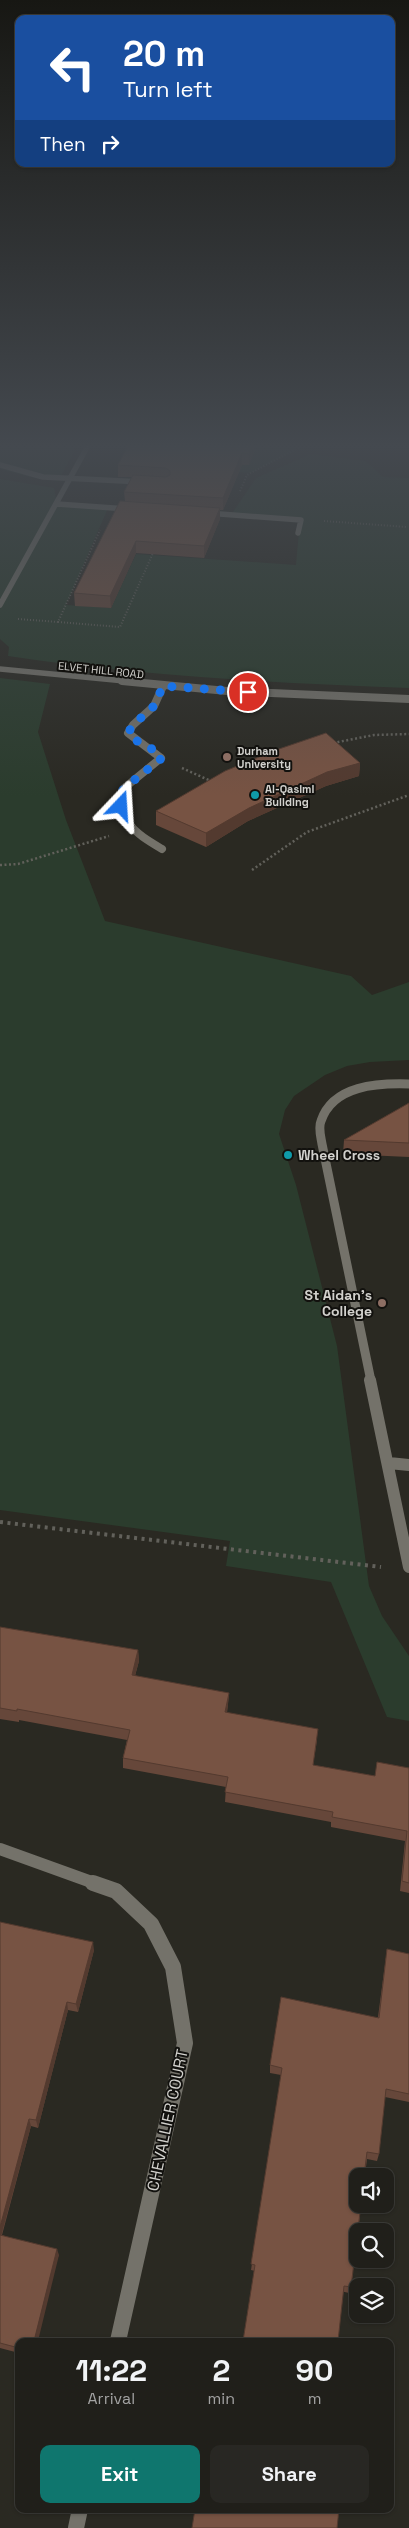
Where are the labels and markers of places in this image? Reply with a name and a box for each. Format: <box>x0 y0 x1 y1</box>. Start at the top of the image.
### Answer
pin <box>227 671 269 713</box>
place label: Durham University <box>237 744 291 771</box>
marker: Durham University <box>221 751 233 763</box>
place label: Al-Qasimi Building <box>265 782 314 809</box>
marker: Al-Qasimi Building <box>249 789 261 801</box>
place label: Wheel Cross <box>298 1146 380 1164</box>
marker: Wheel Cross <box>282 1149 294 1161</box>
place label: St Aidan's College <box>304 1286 372 1320</box>
marker: St Aidan's College <box>376 1297 388 1309</box>

